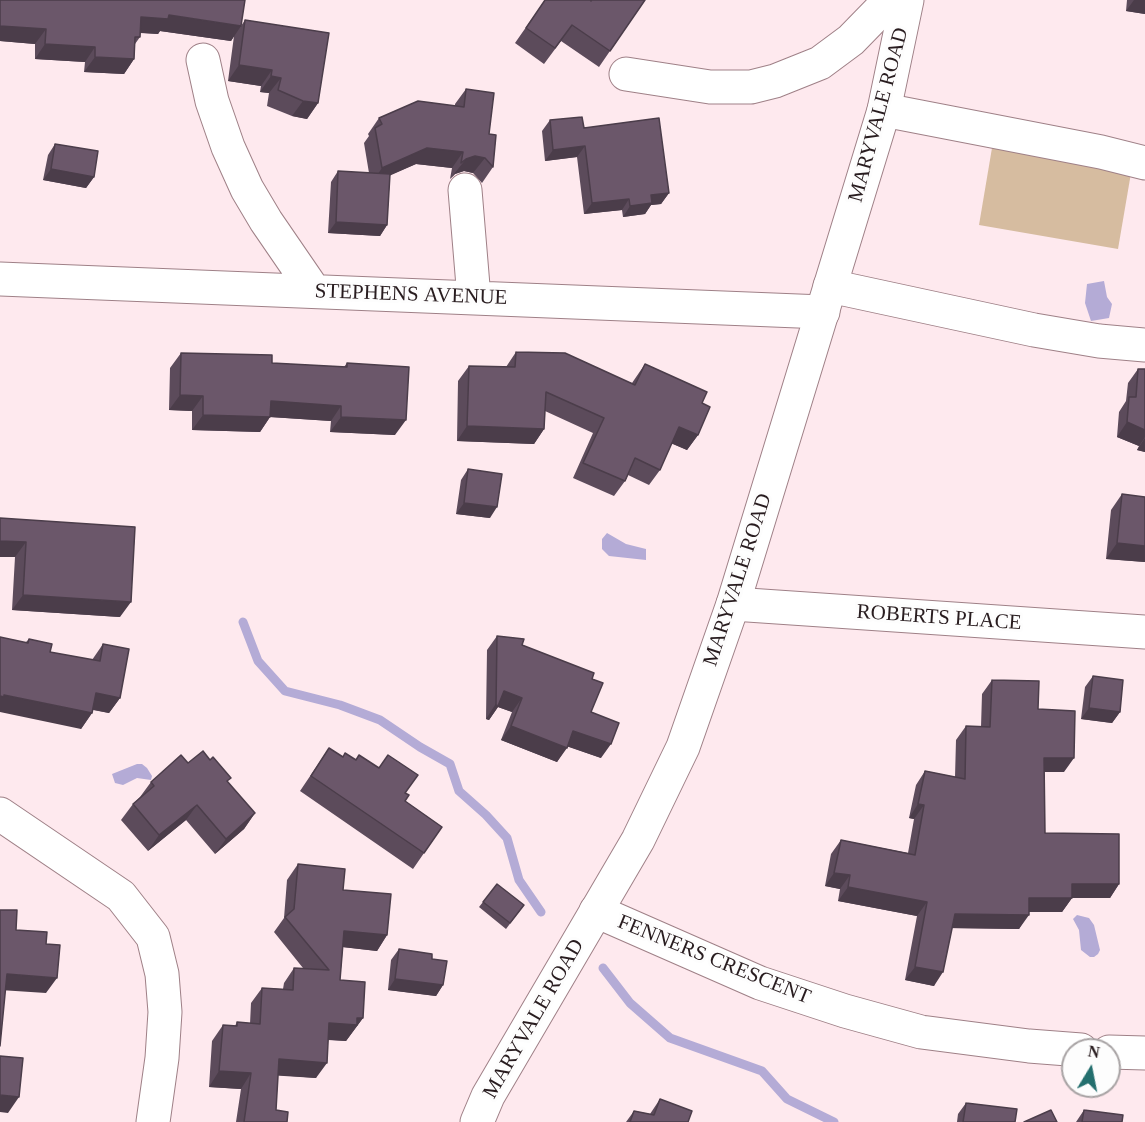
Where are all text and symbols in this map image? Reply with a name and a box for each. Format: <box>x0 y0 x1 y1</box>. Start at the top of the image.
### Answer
street label: MARYVALE ROAD <box>844 25 914 205</box>
street label: STEPHENS AVENUE <box>314 279 508 311</box>
street label: MARYVALE ROAD <box>698 491 778 669</box>
street label: ROBERTS PLACE <box>856 600 1022 636</box>
street label: FENNERS CRESCENT <box>614 910 814 1010</box>
street label: MARYVALE ROAD <box>478 935 590 1103</box>
north arrow <box>1061 1038 1121 1098</box>
text: N <box>1087 1042 1101 1061</box>

